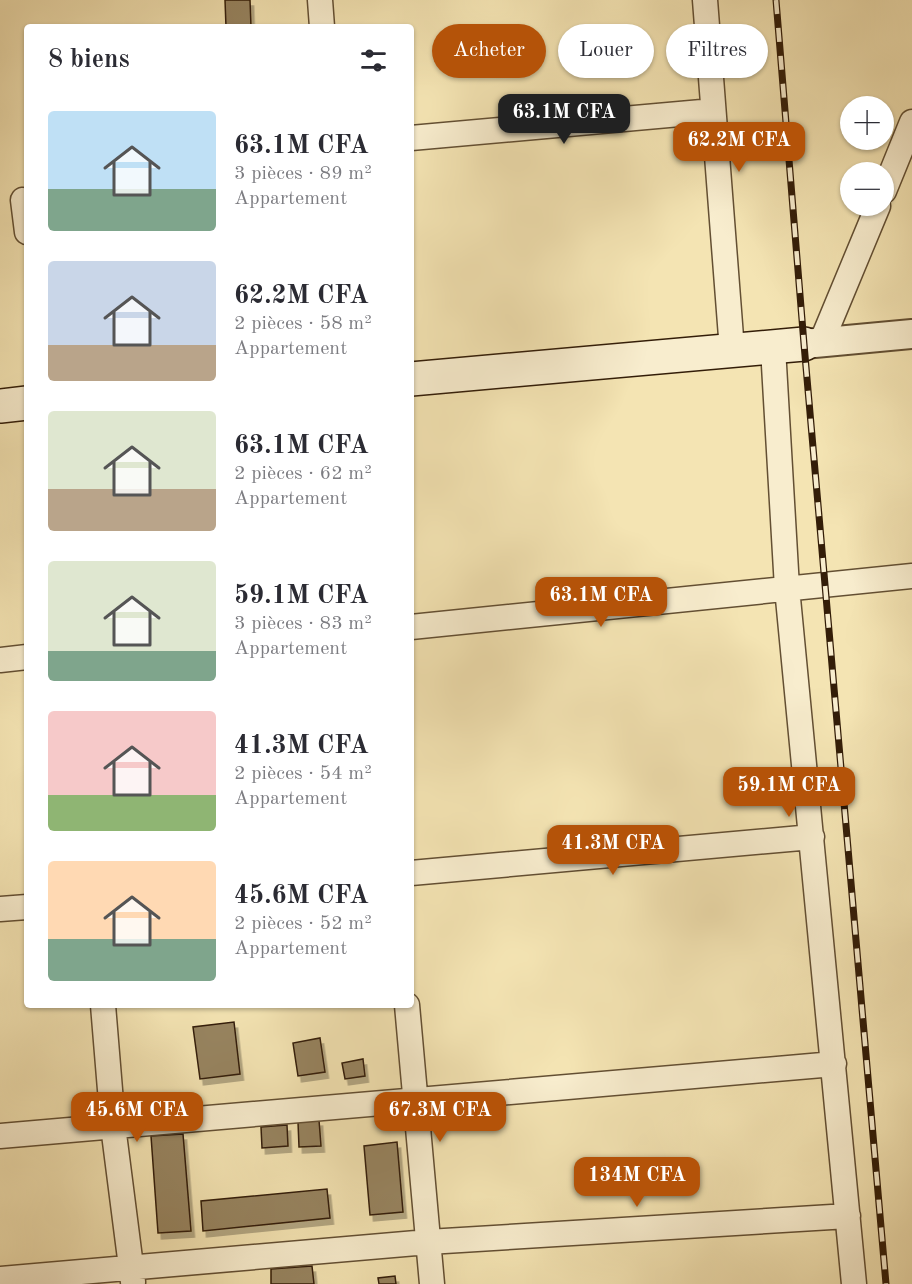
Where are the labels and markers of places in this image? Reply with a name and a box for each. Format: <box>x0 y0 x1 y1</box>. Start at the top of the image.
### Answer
pin: 63.1M CFA <box>495 94 633 145</box>
pin: 62.2M CFA <box>670 122 808 173</box>
pin: 63.1M CFA <box>532 577 670 628</box>
pin: 59.1M CFA <box>720 767 858 818</box>
pin: 41.3M CFA <box>544 825 682 876</box>
pin: 45.6M CFA <box>68 1092 206 1143</box>
pin: 67.3M CFA <box>371 1092 509 1143</box>
pin: 134M CFA <box>575 1157 699 1208</box>

